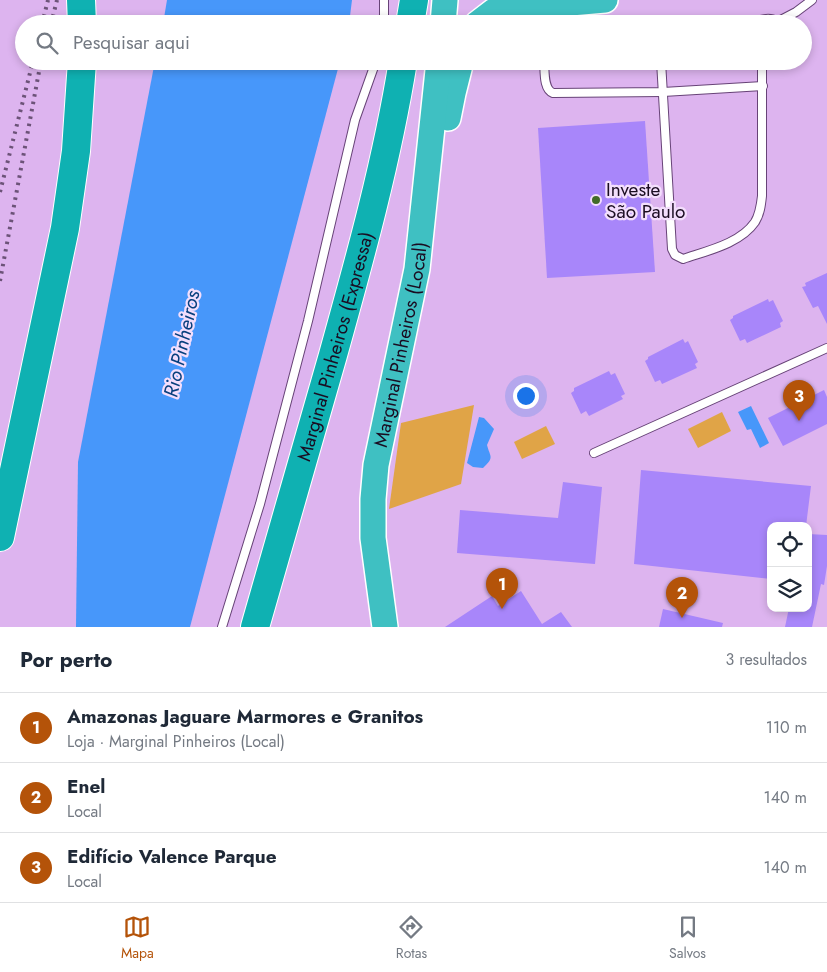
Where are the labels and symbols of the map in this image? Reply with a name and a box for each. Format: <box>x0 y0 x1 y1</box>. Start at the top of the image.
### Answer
place label: Investe São Paulo <box>606 176 685 225</box>
marker: Investe São Paulo <box>590 194 602 206</box>
street label: Marginal Pinheiros (Expressa) <box>290 228 379 464</box>
street label: Marginal Pinheiros (Local) <box>367 240 433 450</box>
water label: Rio Pinheiros <box>157 288 207 400</box>
pin: 3 <box>783 380 815 421</box>
your location <box>513 383 539 409</box>
pin: 1 <box>486 568 518 609</box>
pin: 2 <box>666 577 698 618</box>

